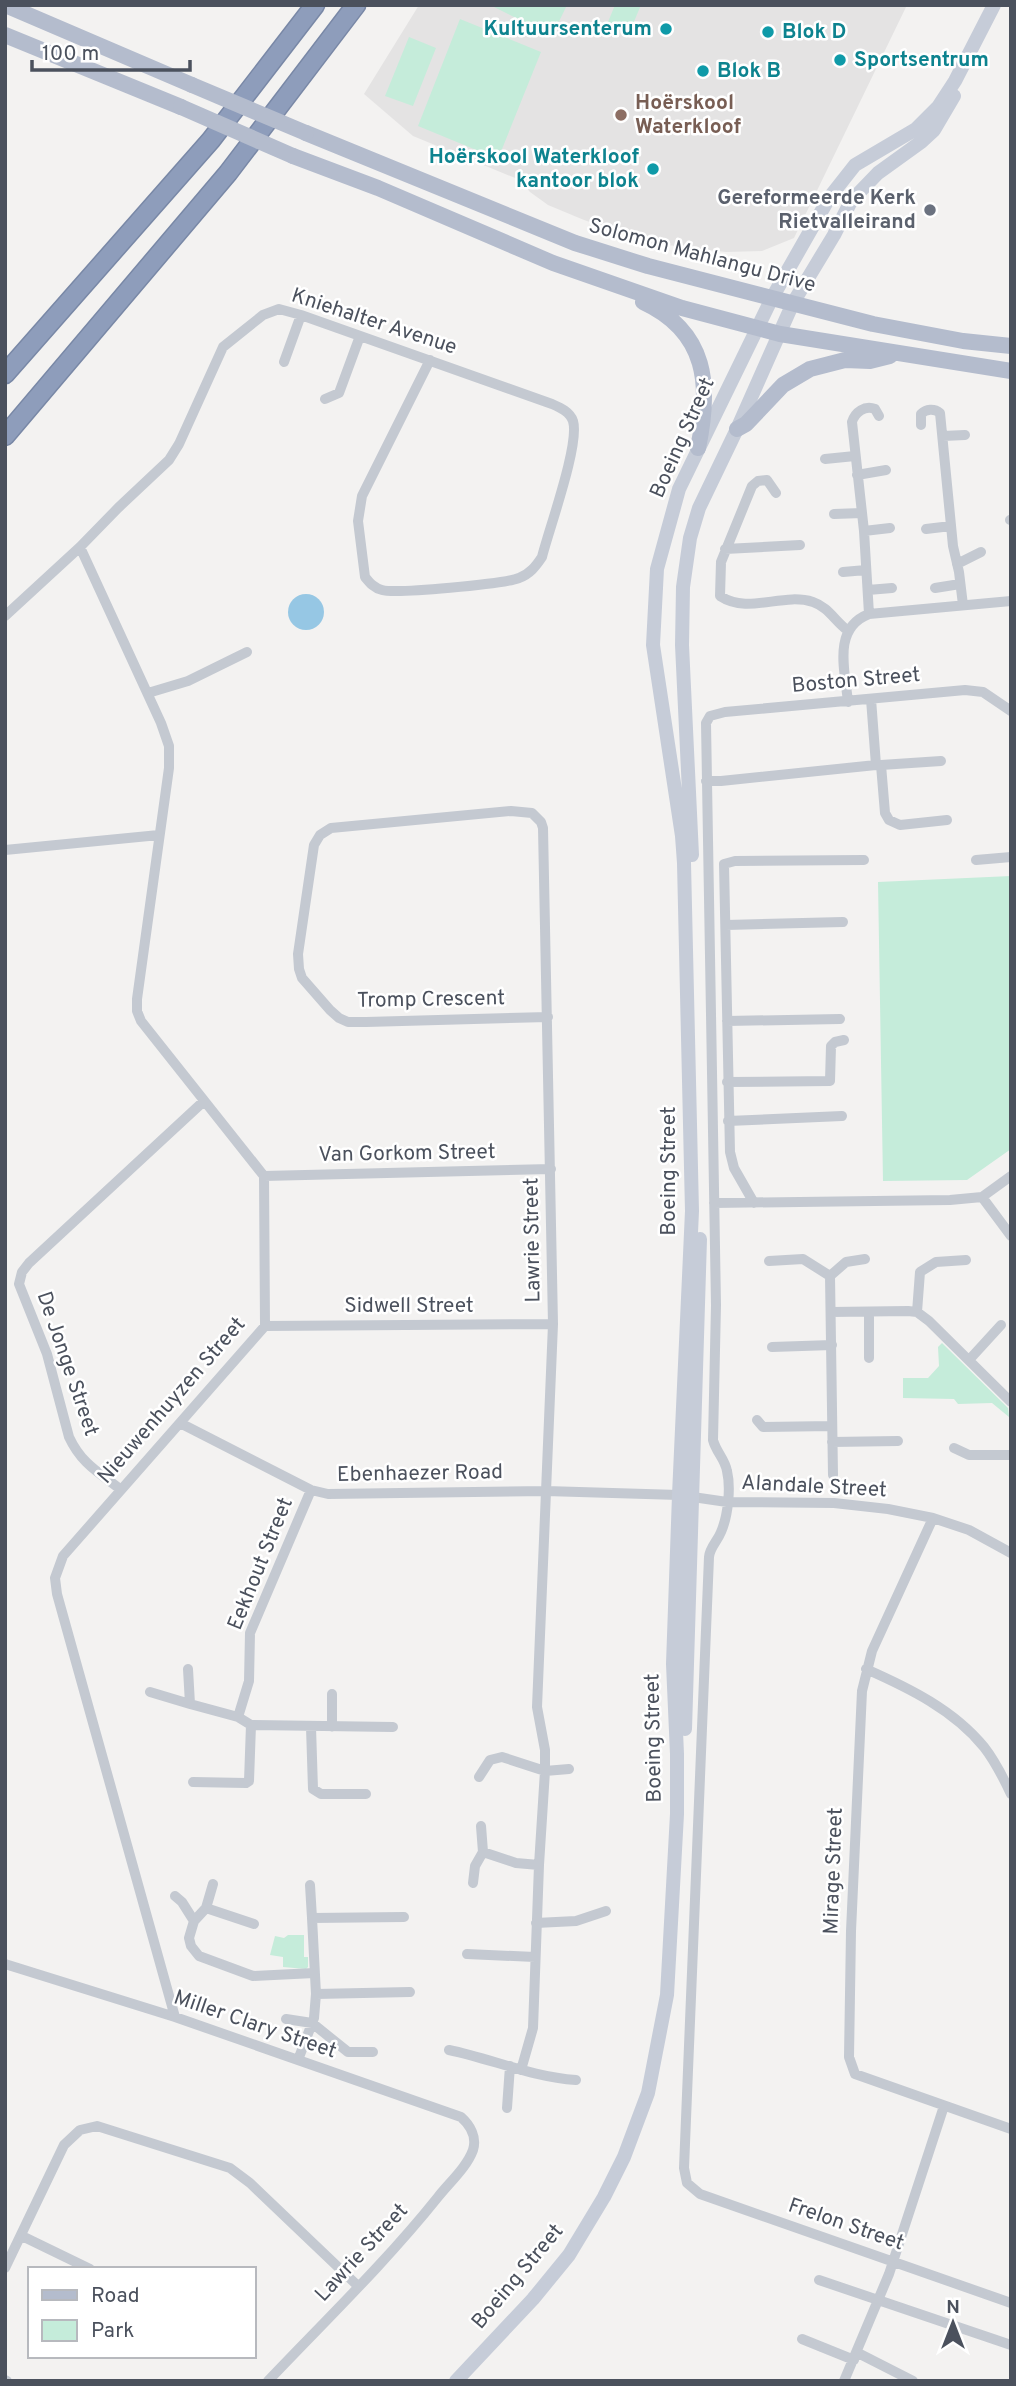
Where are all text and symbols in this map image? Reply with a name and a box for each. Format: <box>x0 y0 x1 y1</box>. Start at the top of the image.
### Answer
place label: Kultuursenterum <box>484 16 652 43</box>
place label: Blok D <box>782 19 846 46</box>
marker: Kultuursenterum <box>658 21 674 37</box>
marker: Blok D <box>760 24 776 40</box>
scale bar <box>32 28 189 72</box>
text: 100 m <box>42 41 99 68</box>
place label: Sportsentrum <box>854 47 989 74</box>
marker: Sportsentrum <box>832 52 848 68</box>
place label: Blok B <box>717 58 781 85</box>
marker: Blok B <box>695 63 711 79</box>
place label: Hoërskool Waterkloof <box>635 90 741 141</box>
marker: Hoërskool Waterkloof <box>613 107 629 123</box>
place label: Hoërskool Waterkloof kantoor blok <box>429 144 639 195</box>
marker: Hoërskool Waterkloof kantoor blok <box>645 161 661 177</box>
place label: Gereformeerde Kerk Rietvalleirand <box>717 185 916 236</box>
marker: Gereformeerde Kerk Rietvalleirand <box>922 202 938 218</box>
street label: Solomon Mahlangu Drive <box>586 213 818 299</box>
street label: Kniehalter Avenue <box>288 283 460 361</box>
street label: Boeing Street <box>644 373 722 503</box>
street label: Boston Street <box>791 662 921 700</box>
street label: Tromp Crescent <box>357 985 505 1015</box>
street label: Boeing Street <box>656 1106 683 1236</box>
street label: Van Gorkom Street <box>318 1139 496 1169</box>
street label: Lawrie Street <box>518 1177 548 1303</box>
street label: De Jonge Street <box>30 1288 104 1440</box>
street label: Sidwell Street <box>344 1293 474 1320</box>
street label: Nieuwenhuyzen Street <box>92 1312 252 1490</box>
street label: Ebenhaezer Road <box>337 1459 503 1489</box>
street label: Alandale Street <box>741 1470 887 1504</box>
street label: Eekhout Street <box>222 1494 300 1634</box>
street label: Boeing Street <box>639 1673 669 1803</box>
street label: Mirage Street <box>818 1807 850 1935</box>
street label: Miller Clary Street <box>170 1984 340 2066</box>
street label: Frelon Street <box>784 2193 908 2257</box>
street label: Lawrie Street <box>309 2198 415 2308</box>
street label: Boeing Street <box>466 2219 570 2335</box>
legend <box>28 2267 256 2358</box>
text: Road <box>91 2283 140 2310</box>
north arrow <box>918 2288 988 2358</box>
text: N <box>946 2296 960 2320</box>
text: Park <box>91 2318 134 2345</box>

